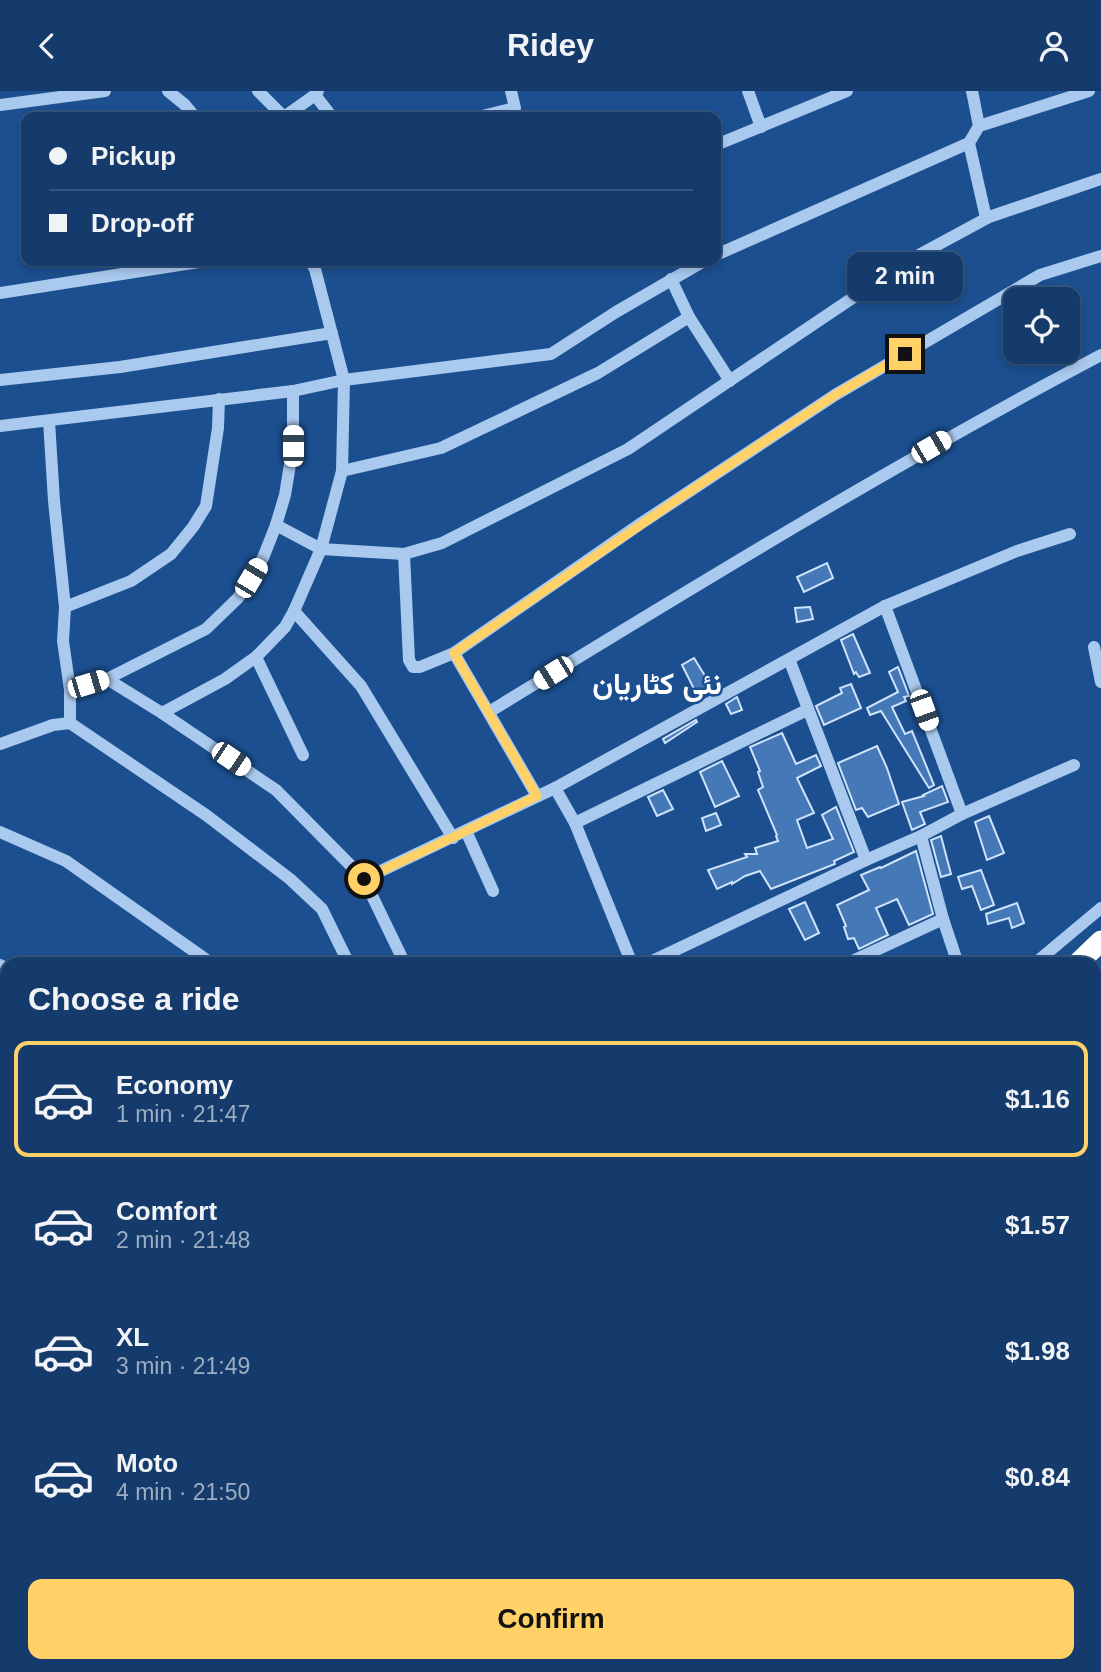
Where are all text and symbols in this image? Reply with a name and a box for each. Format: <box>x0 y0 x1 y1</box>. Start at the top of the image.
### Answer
icon: back <box>28 27 66 65</box>
text: Ridey <box>507 27 594 63</box>
icon: person <box>1035 27 1073 65</box>
text: Pickup <box>91 141 176 171</box>
text: Drop-off <box>91 208 194 238</box>
callout: 2 min <box>847 253 963 301</box>
text: 2 min <box>875 263 935 289</box>
map controls <box>1003 287 1080 364</box>
button: locate <box>1003 287 1080 364</box>
route end <box>889 338 921 370</box>
car <box>283 425 304 467</box>
car <box>908 427 955 467</box>
car <box>232 555 271 601</box>
car <box>530 653 577 693</box>
district label: نئی کٹاریان <box>592 667 722 702</box>
car <box>65 668 112 700</box>
car <box>907 687 942 733</box>
car <box>208 739 255 779</box>
route start <box>348 863 380 895</box>
text: Choose a ride <box>28 981 240 1017</box>
icon: car <box>32 1068 95 1131</box>
text: Economy <box>116 1070 233 1100</box>
text: $1.16 <box>1005 1084 1070 1114</box>
text: 1 min · 21:47 <box>116 1101 250 1127</box>
icon: car <box>32 1194 95 1257</box>
text: Comfort <box>116 1196 217 1226</box>
text: $1.57 <box>1005 1210 1070 1240</box>
text: 2 min · 21:48 <box>116 1227 250 1253</box>
icon: car <box>32 1320 95 1383</box>
text: XL <box>116 1322 149 1352</box>
text: $1.98 <box>1005 1336 1070 1366</box>
text: 3 min · 21:49 <box>116 1353 250 1379</box>
icon: car <box>32 1446 95 1509</box>
text: Moto <box>116 1448 178 1478</box>
text: $0.84 <box>1005 1462 1070 1492</box>
text: 4 min · 21:50 <box>116 1479 250 1505</box>
button: Confirm <box>28 1579 1074 1659</box>

